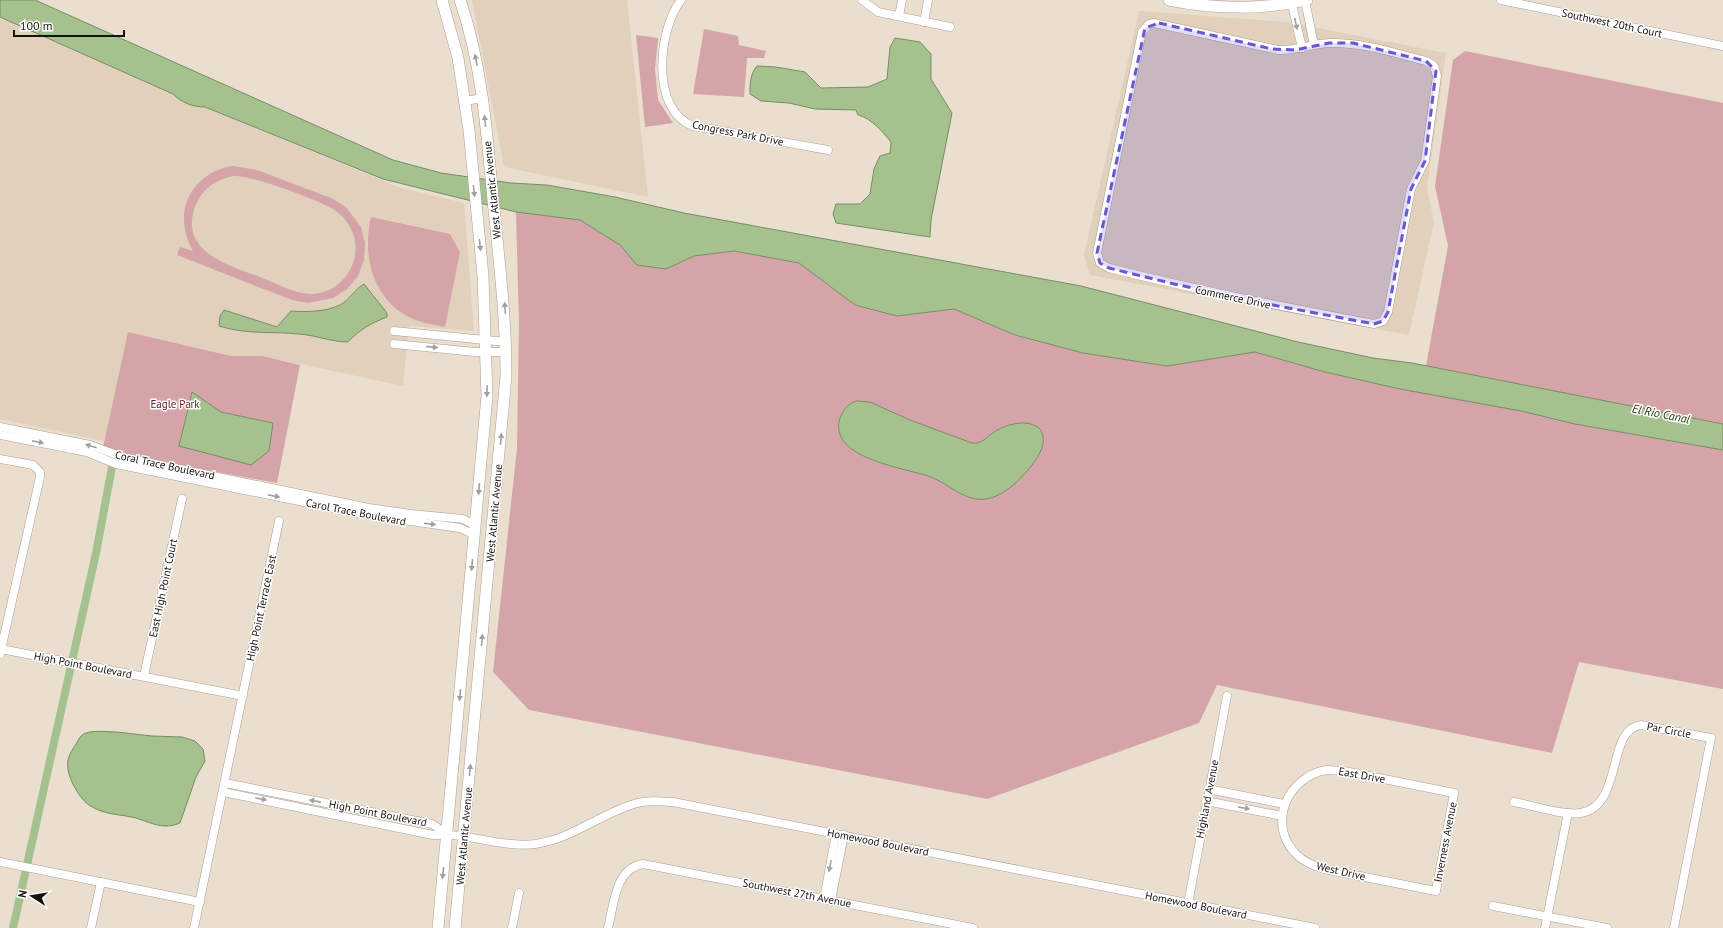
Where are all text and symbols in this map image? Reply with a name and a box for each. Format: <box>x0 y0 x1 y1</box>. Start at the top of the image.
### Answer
street label: Southwest 20th Court <box>1560 6 1664 41</box>
scale bar <box>14 12 124 38</box>
text: 100 m <box>20 18 53 33</box>
one-way arrow <box>1294 18 1300 30</box>
one-way arrow <box>472 54 478 66</box>
one-way arrow <box>482 115 488 127</box>
street label: Congress Park Drive <box>691 117 785 149</box>
street label: West Atlantic Avenue <box>480 140 504 240</box>
one-way arrow <box>471 185 478 197</box>
one-way arrow <box>477 239 483 251</box>
street label: Commerce Drive <box>1194 282 1272 312</box>
one-way arrow <box>501 302 508 314</box>
one-way arrow <box>426 344 438 351</box>
one-way arrow <box>484 385 490 398</box>
park label: Eagle Park <box>150 397 200 411</box>
water label: El Rio Canal <box>1631 401 1692 427</box>
one-way arrow <box>497 433 504 445</box>
one-way arrow <box>32 440 44 446</box>
one-way arrow <box>85 443 97 449</box>
street label: Coral Trace Boulevard <box>114 448 216 482</box>
street label: West Atlantic Avenue <box>483 463 505 563</box>
one-way arrow <box>476 483 483 495</box>
one-way arrow <box>268 493 280 499</box>
street label: Carol Trace Boulevard <box>305 495 407 529</box>
one-way arrow <box>424 521 436 528</box>
street label: East High Point Court <box>146 537 180 639</box>
street label: High Point Terrace East <box>243 553 279 662</box>
one-way arrow <box>469 559 475 571</box>
one-way arrow <box>479 634 485 646</box>
street label: High Point Boulevard <box>33 649 133 681</box>
one-way arrow <box>457 689 463 701</box>
street label: Par Circle <box>1646 719 1693 741</box>
street label: Highland Avenue <box>1193 758 1222 840</box>
one-way arrow <box>466 764 473 776</box>
street label: East Drive <box>1337 764 1387 786</box>
street label: West Atlantic Avenue <box>453 786 475 886</box>
one-way arrow <box>255 797 268 803</box>
one-way arrow <box>309 797 321 803</box>
street label: High Point Boulevard <box>328 797 428 829</box>
street label: Inverness Avenue <box>1430 800 1460 883</box>
one-way arrow <box>1238 806 1250 812</box>
street label: Homewood Boulevard <box>826 825 930 859</box>
street label: West Drive <box>1315 859 1367 884</box>
one-way arrow <box>827 860 833 872</box>
one-way arrow <box>440 867 446 879</box>
north arrow <box>12 876 52 916</box>
street label: Southwest 27th Avenue <box>741 876 853 911</box>
street label: Homewood Boulevard <box>1144 888 1248 922</box>
text: N <box>15 889 30 899</box>

